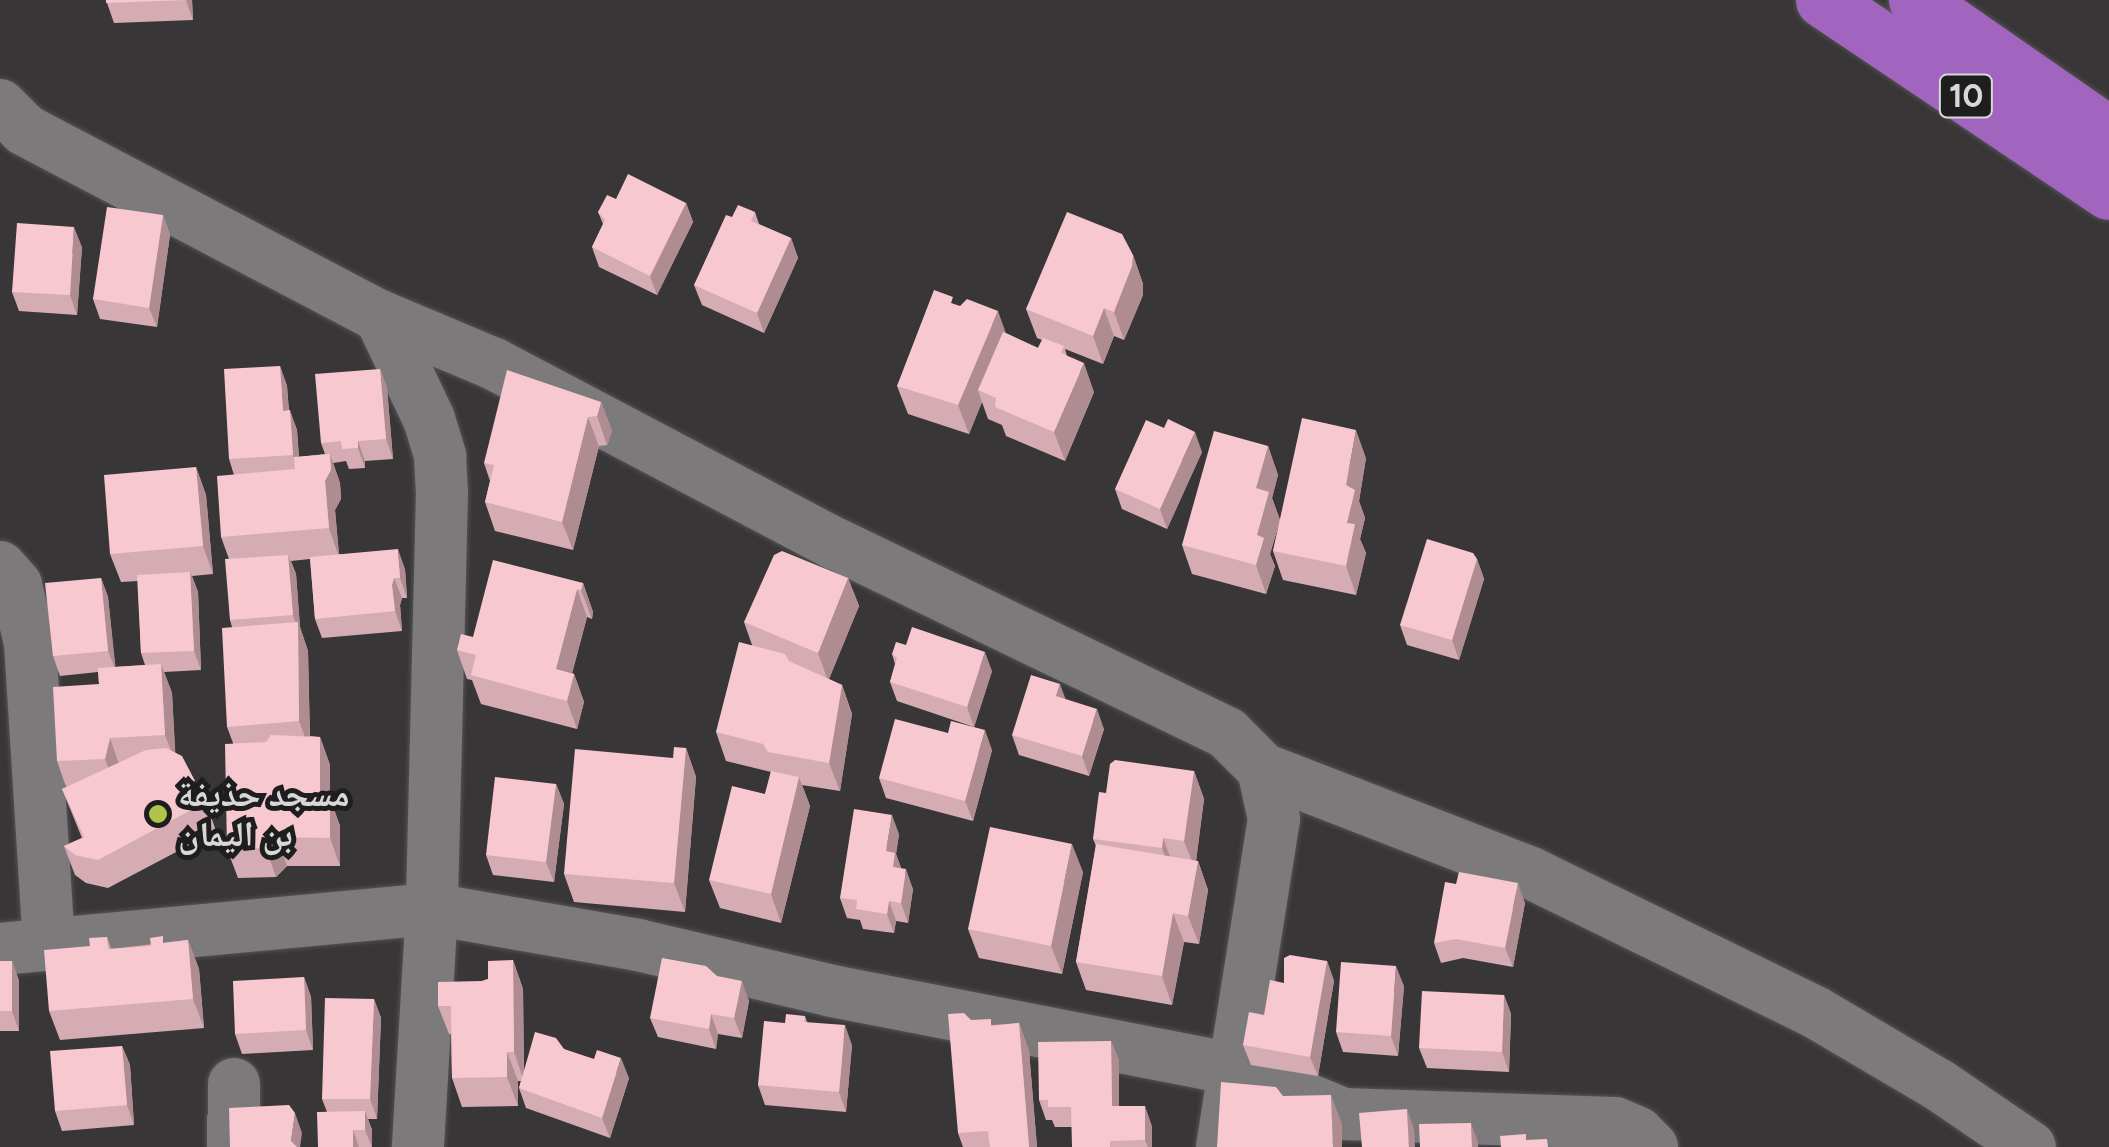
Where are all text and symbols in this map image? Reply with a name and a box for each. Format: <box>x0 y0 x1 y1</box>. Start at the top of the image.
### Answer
road number: 10 <box>1938 69 1994 123</box>
place label: مسجد حذيفة بن اليمان <box>178 773 350 855</box>
marker: مسجد حذيفة بن اليمان <box>147 803 169 825</box>

